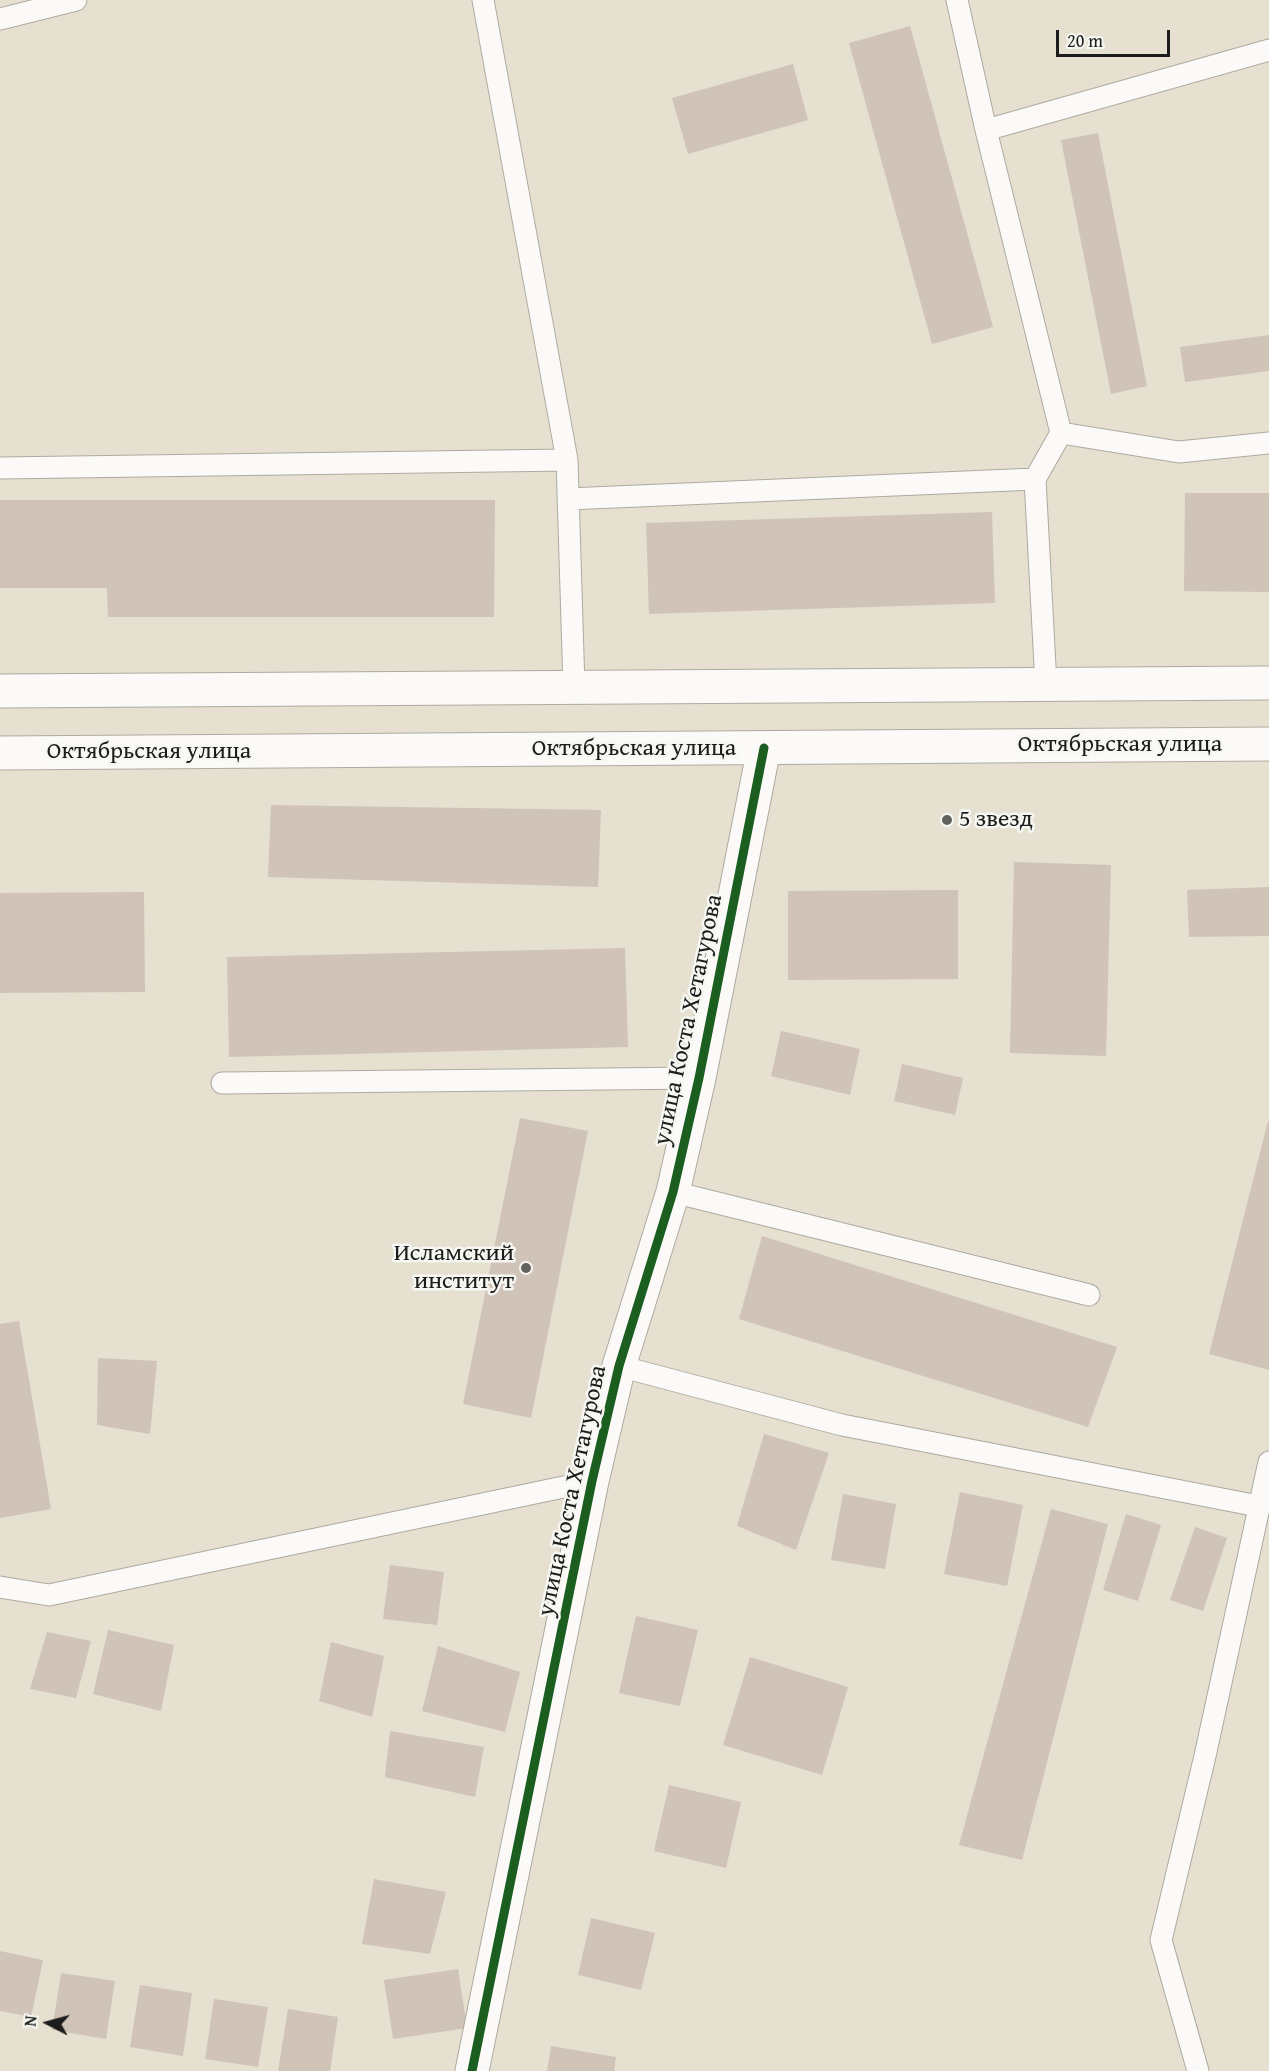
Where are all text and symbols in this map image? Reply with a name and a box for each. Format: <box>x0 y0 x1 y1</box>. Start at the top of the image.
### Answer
scale bar <box>1059 18 1173 56</box>
text: 20 m <box>1067 27 1103 54</box>
street label: Октябрьская улица <box>1018 731 1222 759</box>
street label: Октябрьская улица <box>532 735 736 763</box>
street label: Октябрьская улица <box>47 738 251 766</box>
place label: 5 звезд <box>959 806 1033 834</box>
marker: 5 звезд <box>940 813 954 827</box>
street label: улица Коста Хетагурова <box>648 892 730 1148</box>
place label: Исламский институт <box>394 1240 514 1296</box>
marker: Исламский институт <box>519 1261 533 1275</box>
street label: улица Коста Хетагурова <box>532 1363 614 1619</box>
north arrow <box>18 1993 78 2053</box>
text: N <box>18 2015 43 2028</box>

